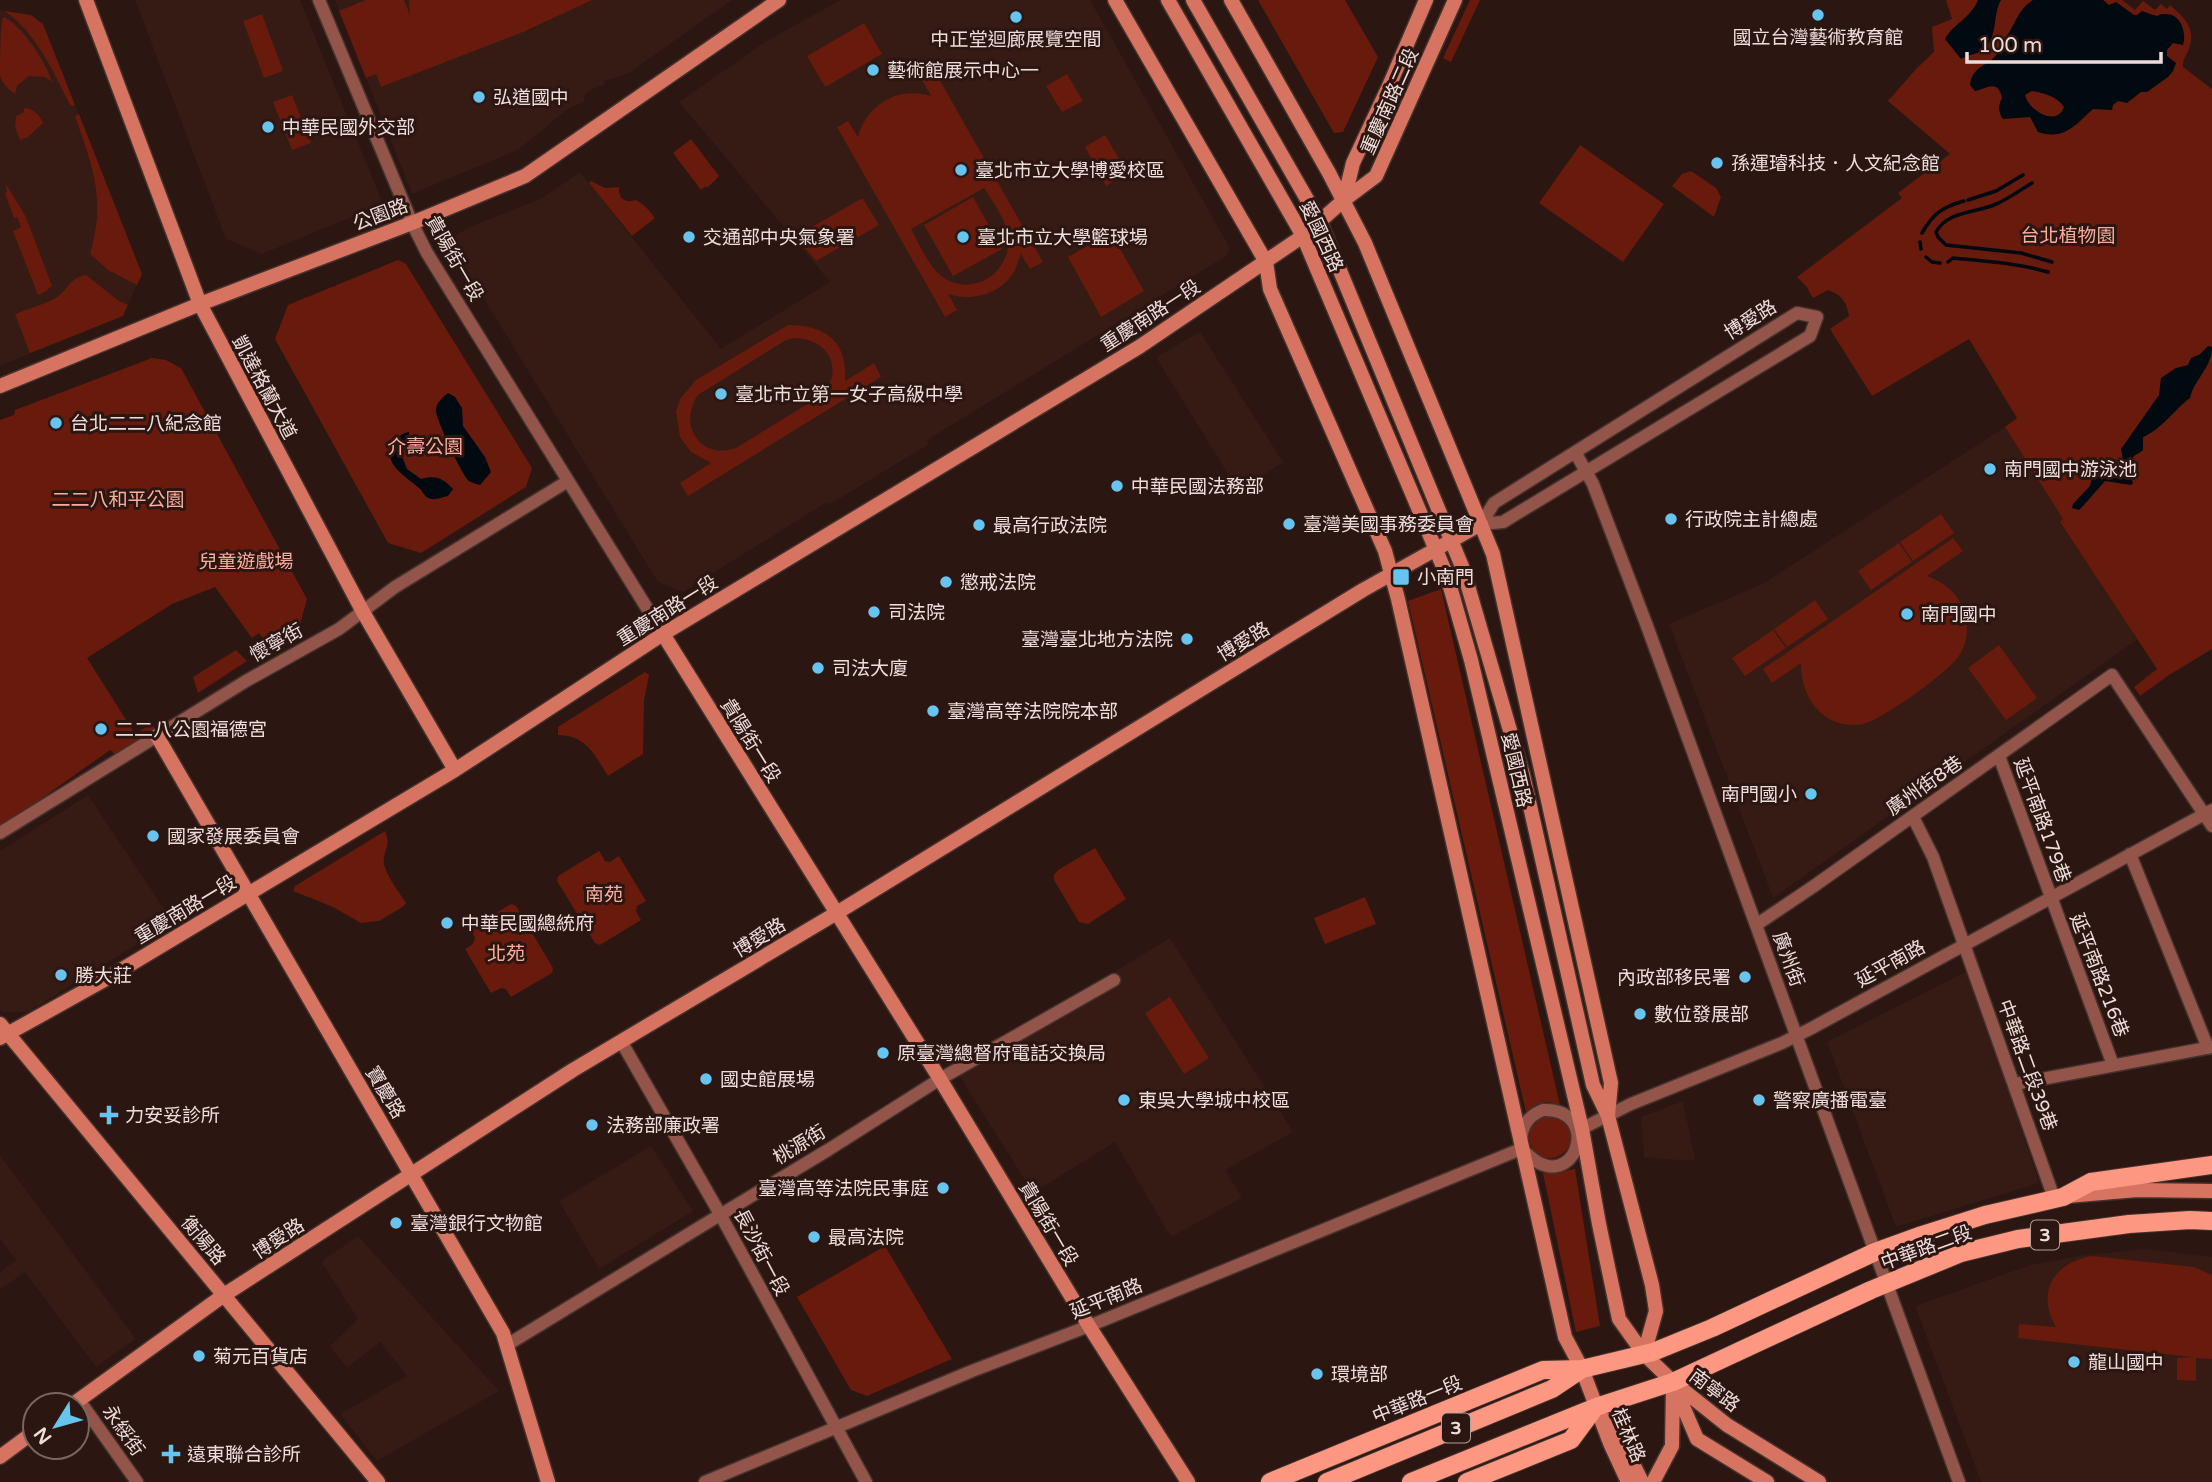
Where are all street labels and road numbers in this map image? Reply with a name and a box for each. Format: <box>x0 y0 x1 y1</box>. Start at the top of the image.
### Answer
street label: 重慶南路二段 <box>1357 45 1423 158</box>
street label: 公園路 <box>350 194 411 235</box>
street label: 愛國西路 <box>1295 197 1347 276</box>
street label: 貴陽街一段 <box>421 212 487 305</box>
street label: 重慶南路一段 <box>1097 276 1204 356</box>
street label: 博愛路 <box>1721 295 1781 344</box>
street label: 凱達格蘭大道 <box>228 332 301 443</box>
street label: 重慶南路一段 <box>613 571 722 650</box>
street label: 博愛路 <box>1213 618 1274 666</box>
street label: 懷寧街 <box>246 619 307 666</box>
street label: 貴陽街一段 <box>716 694 785 787</box>
street label: 愛國西路 <box>1497 731 1535 810</box>
street label: 廣州街8巷 <box>1882 752 1967 820</box>
street label: 延平南路179巷 <box>2009 755 2075 886</box>
street label: 重慶南路一段 <box>131 871 240 949</box>
street label: 延平南路216巷 <box>2065 910 2133 1040</box>
street label: 博愛路 <box>729 914 790 962</box>
street label: 廣州街 <box>1768 929 1808 990</box>
street label: 延平南路 <box>1852 936 1929 992</box>
street label: 中華路二段39巷 <box>1993 997 2061 1134</box>
street label: 寶慶路 <box>361 1062 409 1123</box>
street label: 桃源街 <box>769 1121 830 1169</box>
street label: 貴陽街一段 <box>1014 1177 1082 1270</box>
street label: 長沙街一段 <box>729 1205 793 1300</box>
street label: 衡陽路 <box>176 1212 230 1270</box>
street label: 博愛路 <box>249 1214 308 1264</box>
road number: 3 <box>2031 1220 2059 1250</box>
street label: 中華路二段 <box>1878 1221 1975 1275</box>
street label: 延平南路 <box>1067 1274 1146 1323</box>
street label: 南寧路 <box>1685 1365 1744 1417</box>
street label: 中華路一段 <box>1369 1372 1466 1428</box>
street label: 永綏街 <box>98 1401 149 1460</box>
street label: 桂林路 <box>1607 1405 1649 1466</box>
road number: 3 <box>1442 1414 1470 1442</box>

